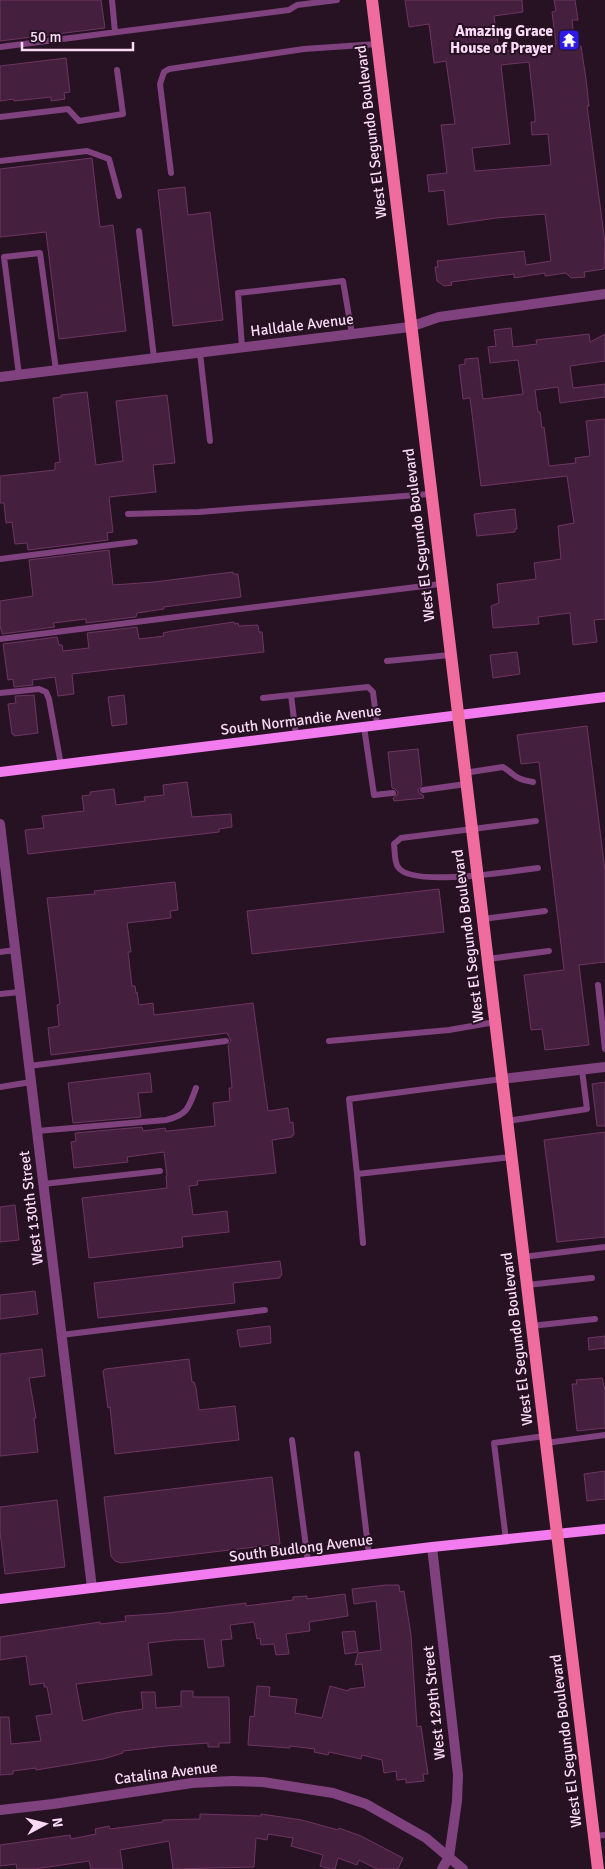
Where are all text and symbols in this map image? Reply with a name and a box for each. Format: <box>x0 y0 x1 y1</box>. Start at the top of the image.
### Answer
scale bar <box>22 20 134 52</box>
place label: Amazing Grace House of Prayer <box>450 22 553 57</box>
text: 50 m <box>30 28 61 46</box>
temple icon: Amazing Grace House of Prayer <box>557 28 581 52</box>
street label: West El Segundo Boulevard <box>351 44 391 220</box>
street label: Halldale Avenue <box>249 310 355 340</box>
street label: West El Segundo Boulevard <box>399 447 439 623</box>
street label: South Normandie Avenue <box>219 701 383 739</box>
street label: West El Segundo Boulevard <box>448 848 488 1024</box>
street label: West 130th Street <box>15 1150 47 1266</box>
street label: West El Segundo Boulevard <box>497 1251 537 1427</box>
street label: South Budlong Avenue <box>228 1530 374 1566</box>
street label: West 129th Street <box>419 1645 449 1761</box>
street label: West El Segundo Boulevard <box>546 1653 586 1829</box>
street label: Catalina Avenue <box>113 1758 219 1788</box>
north arrow <box>20 1799 70 1849</box>
text: N <box>48 1817 66 1828</box>

